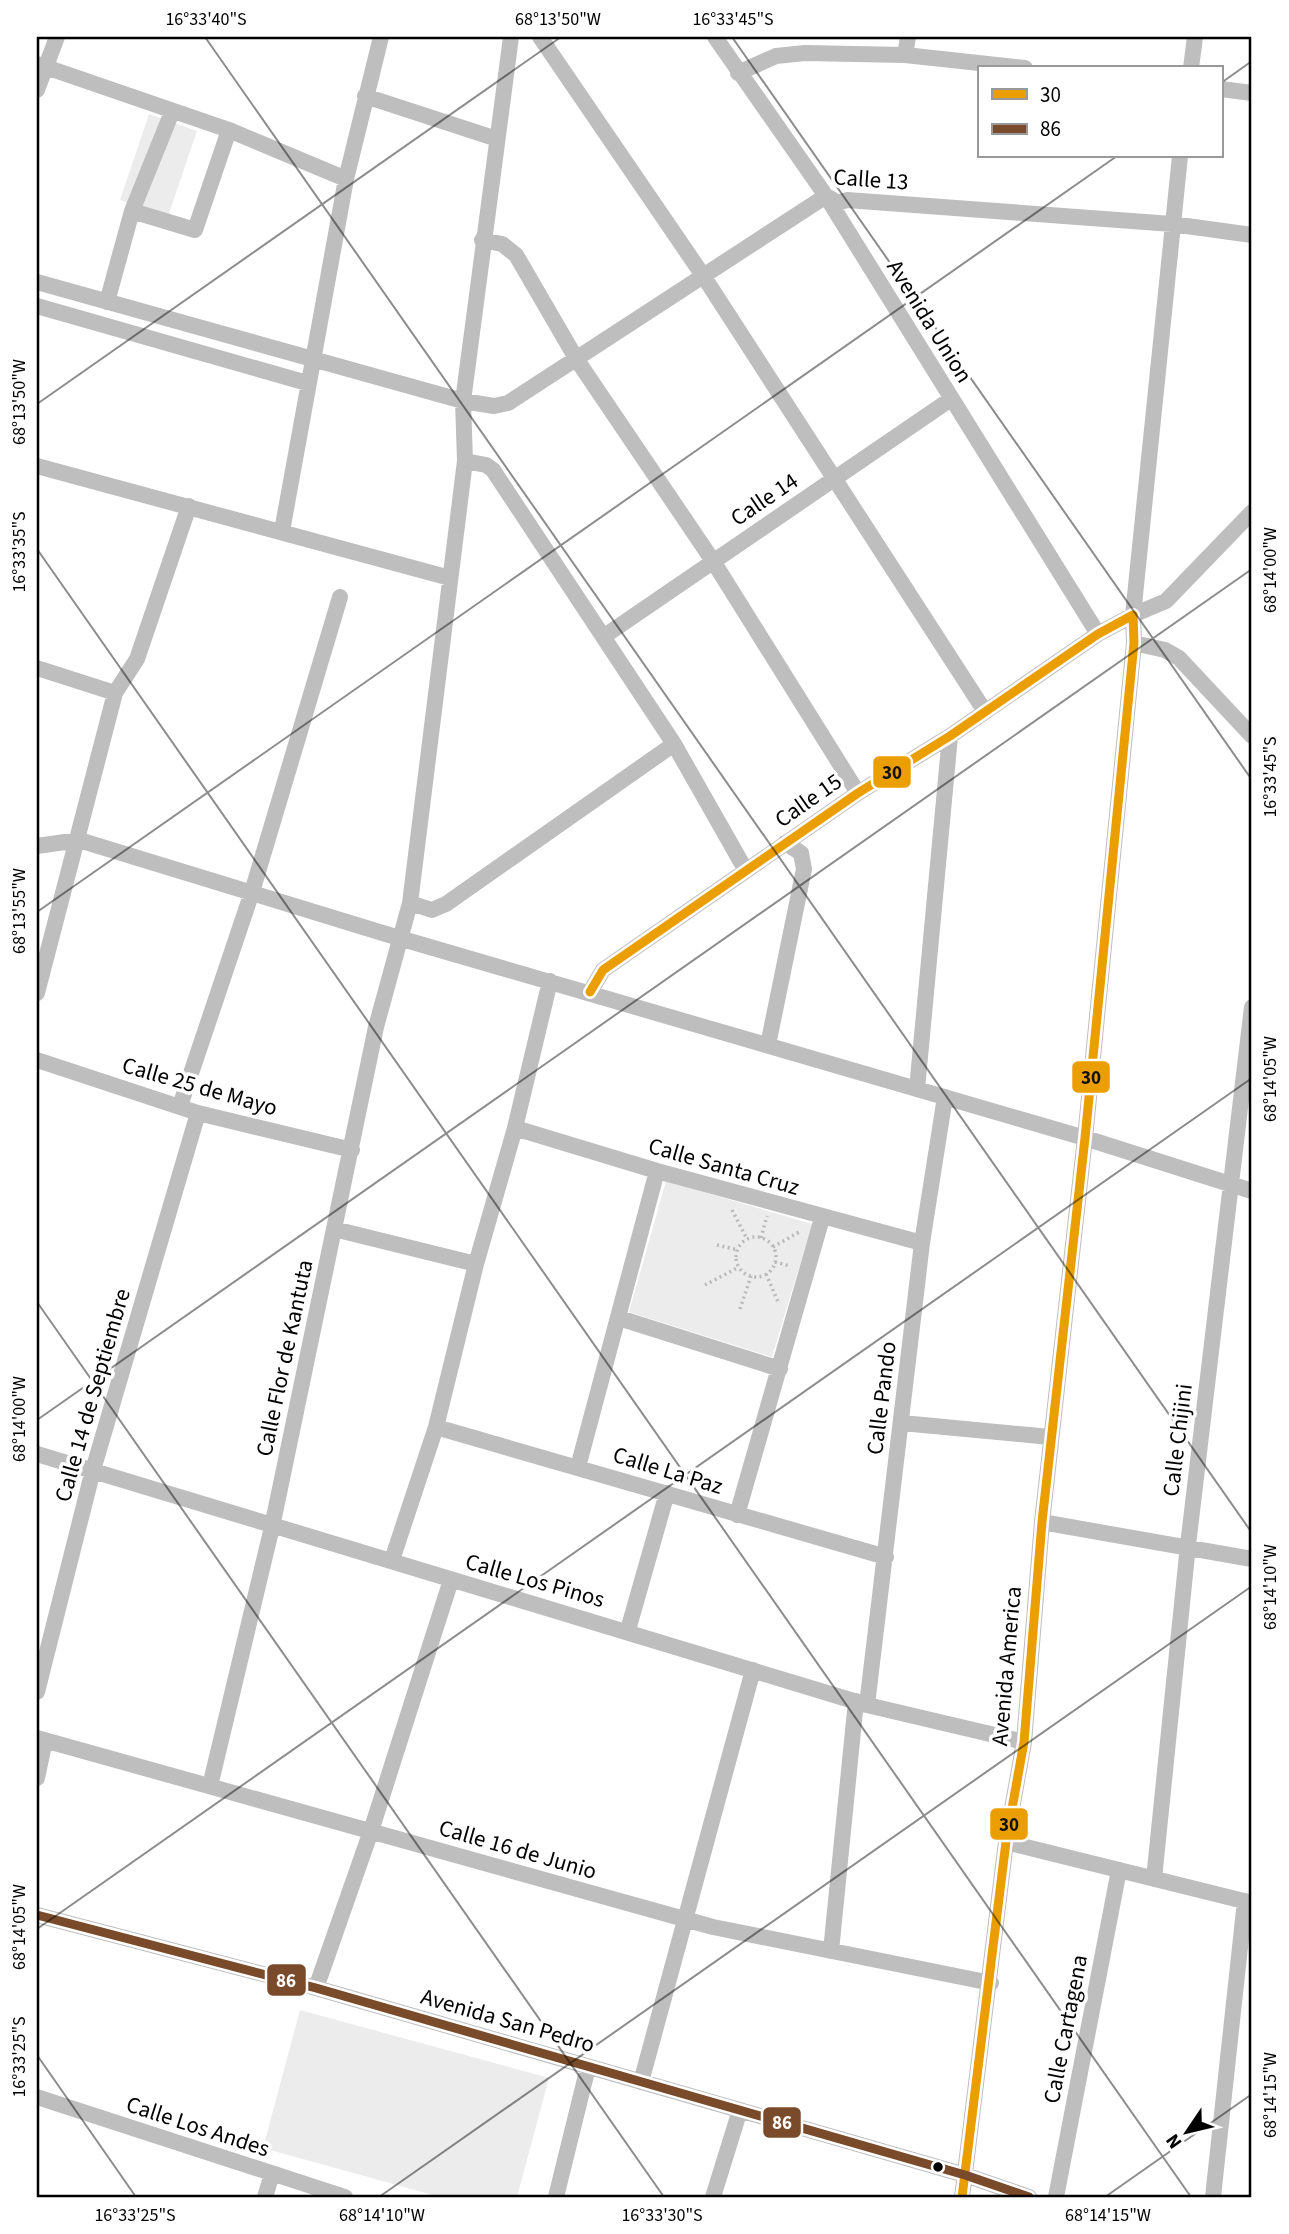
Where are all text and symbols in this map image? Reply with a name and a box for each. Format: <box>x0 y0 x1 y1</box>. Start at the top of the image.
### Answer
text: 16°33'40"S <box>165 7 247 32</box>
text: 68°13'50"W <box>515 7 601 32</box>
text: 16°33'45"S <box>692 7 774 32</box>
legend <box>978 66 1222 158</box>
text: 30 <box>1040 80 1061 110</box>
text: 86 <box>1040 114 1061 144</box>
street label: Calle 13 <box>832 160 910 199</box>
street label: Avenida Union <box>879 253 981 389</box>
text: 68°13'50"W <box>7 359 32 445</box>
street label: Calle 14 <box>724 465 805 534</box>
text: 16°33'35"S <box>7 511 32 593</box>
text: 68°14'00"W <box>1258 527 1283 613</box>
text: 16°33'45"S <box>1258 736 1283 818</box>
line badge: 30 <box>872 755 912 789</box>
text: 30 <box>882 760 902 787</box>
street label: Calle 15 <box>768 765 849 836</box>
text: 68°13'55"W <box>7 868 32 954</box>
text: 68°14'05"W <box>1258 1036 1283 1122</box>
street label: Calle 25 de Mayo <box>118 1049 281 1124</box>
line badge: 30 <box>1071 1060 1111 1094</box>
text: 30 <box>1081 1065 1101 1092</box>
street label: Calle Santa Cruz <box>644 1129 804 1204</box>
street label: Calle Flor de Kantuta <box>248 1257 321 1459</box>
street label: Calle 14 de Septiembre <box>46 1285 139 1506</box>
street label: Calle Pando <box>858 1340 905 1457</box>
text: 68°14'00"W <box>7 1376 32 1462</box>
street label: Calle Chijini <box>1154 1382 1201 1498</box>
street label: Calle La Paz <box>609 1438 727 1503</box>
text: 68°14'10"W <box>1258 1544 1283 1630</box>
street label: Calle Los Pinos <box>461 1545 608 1616</box>
street label: Avenida America <box>983 1585 1030 1747</box>
line badge: 30 <box>989 1807 1029 1841</box>
street label: Calle 16 de Junio <box>435 1811 601 1888</box>
text: 30 <box>999 1812 1019 1839</box>
text: 68°14'05"W <box>7 1884 32 1970</box>
street label: Calle Cartagena <box>1035 1952 1096 2106</box>
line badge: 86 <box>266 1963 307 1997</box>
text: 86 <box>276 1968 296 1995</box>
street label: Avenida San Pedro <box>417 1980 599 2061</box>
text: 16°33'25"S <box>7 2016 32 2098</box>
text: 68°14'15"W <box>1258 2052 1283 2138</box>
street label: Calle Los Andes <box>122 2088 274 2165</box>
north arrow <box>1152 2098 1222 2168</box>
line badge: 86 <box>762 2106 802 2139</box>
text: 86 <box>772 2110 792 2137</box>
text: N <box>1160 2128 1189 2154</box>
unlabelled marker <box>931 2160 945 2174</box>
text: 16°33'25"S <box>94 2203 176 2228</box>
text: 68°14'10"W <box>339 2203 425 2228</box>
text: 16°33'30"S <box>621 2203 703 2228</box>
text: 68°14'15"W <box>1065 2203 1151 2228</box>

